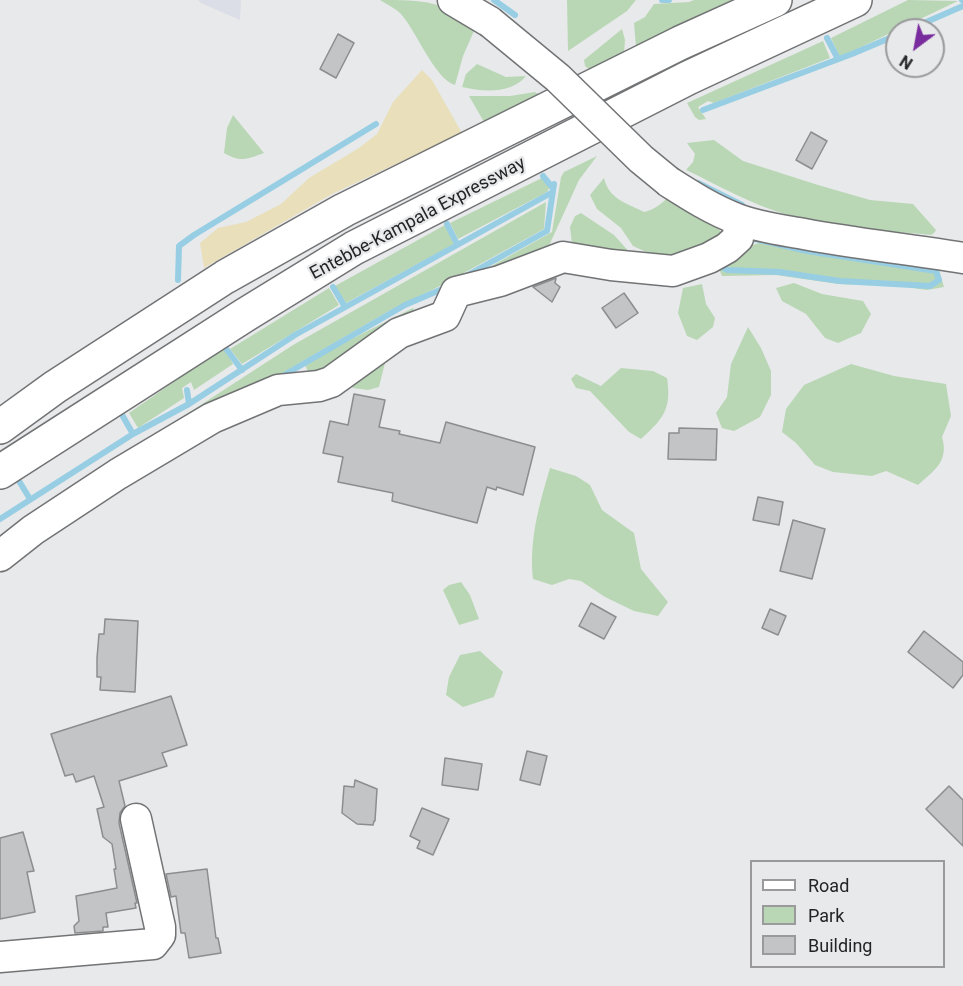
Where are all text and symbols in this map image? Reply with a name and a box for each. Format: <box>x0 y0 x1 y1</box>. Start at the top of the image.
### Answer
north arrow <box>885 18 945 78</box>
text: N <box>896 51 916 73</box>
street label: Entebbe-Kampala Expressway <box>307 153 529 285</box>
legend <box>750 860 945 968</box>
text: Road <box>808 875 849 896</box>
text: Park <box>808 905 844 926</box>
text: Building <box>808 935 872 956</box>

